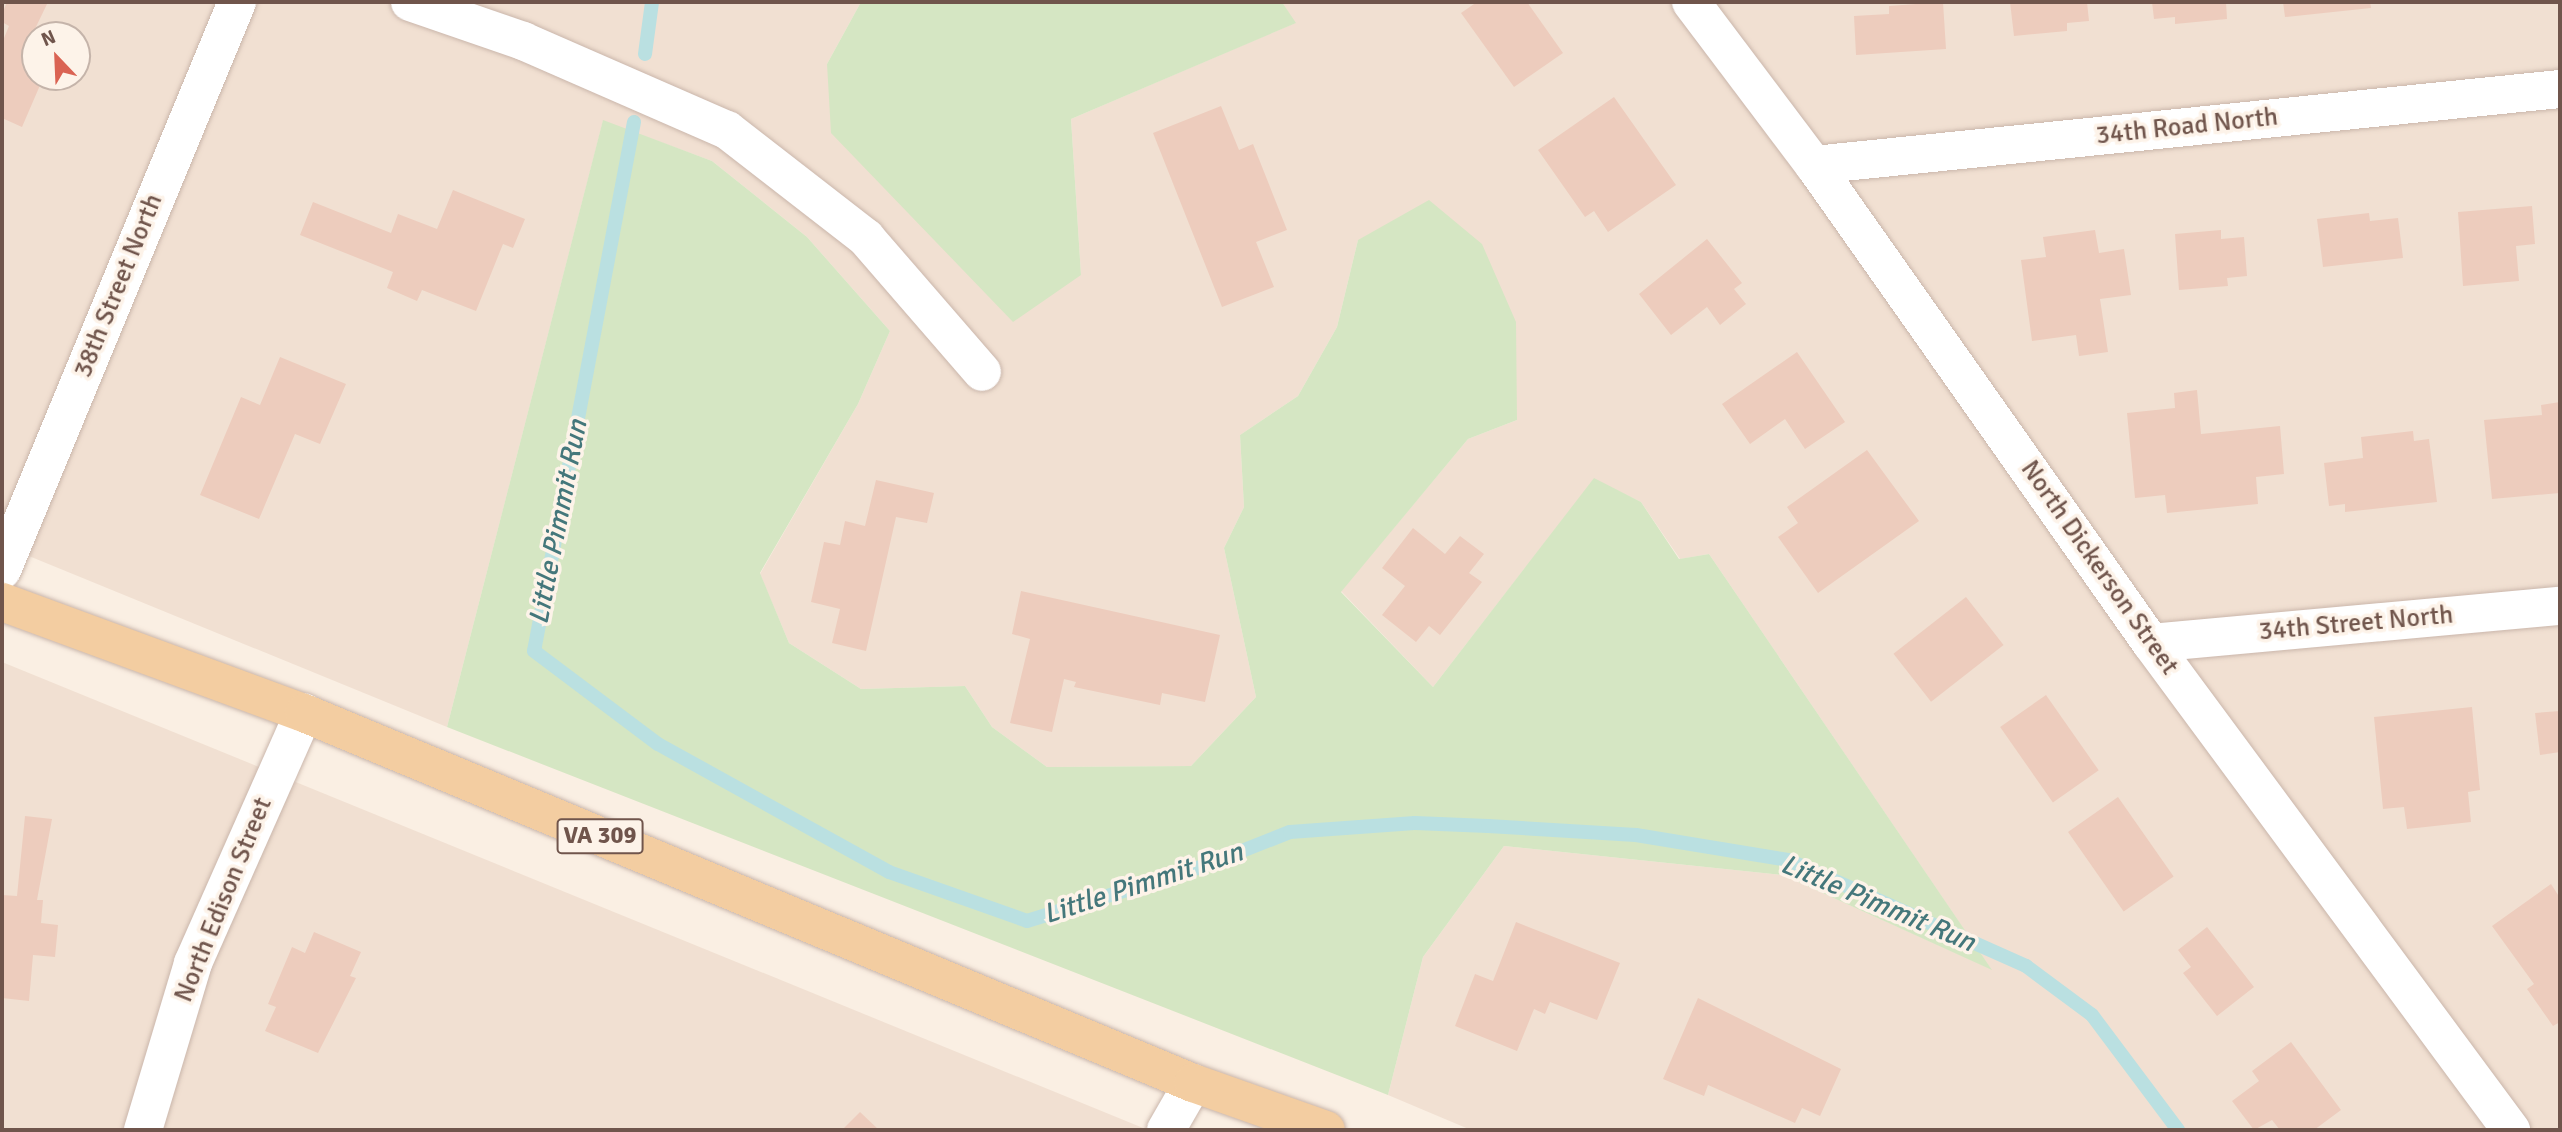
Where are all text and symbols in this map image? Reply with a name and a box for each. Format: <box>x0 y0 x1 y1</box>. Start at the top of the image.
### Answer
north arrow <box>21 21 91 91</box>
text: N <box>38 25 59 52</box>
street label: 34th Road North <box>2094 102 2280 152</box>
street label: 38th Street North <box>68 190 170 382</box>
water label: Little Pimmit Run <box>522 417 594 627</box>
street label: North Dickerson Street <box>2013 455 2185 681</box>
street label: 34th Street North <box>2257 600 2455 648</box>
street label: North Edison Street <box>169 793 279 1007</box>
road number: VA 309 <box>556 816 644 856</box>
water label: Little Pimmit Run <box>1039 835 1247 931</box>
water label: Little Pimmit Run <box>1776 847 1980 959</box>

